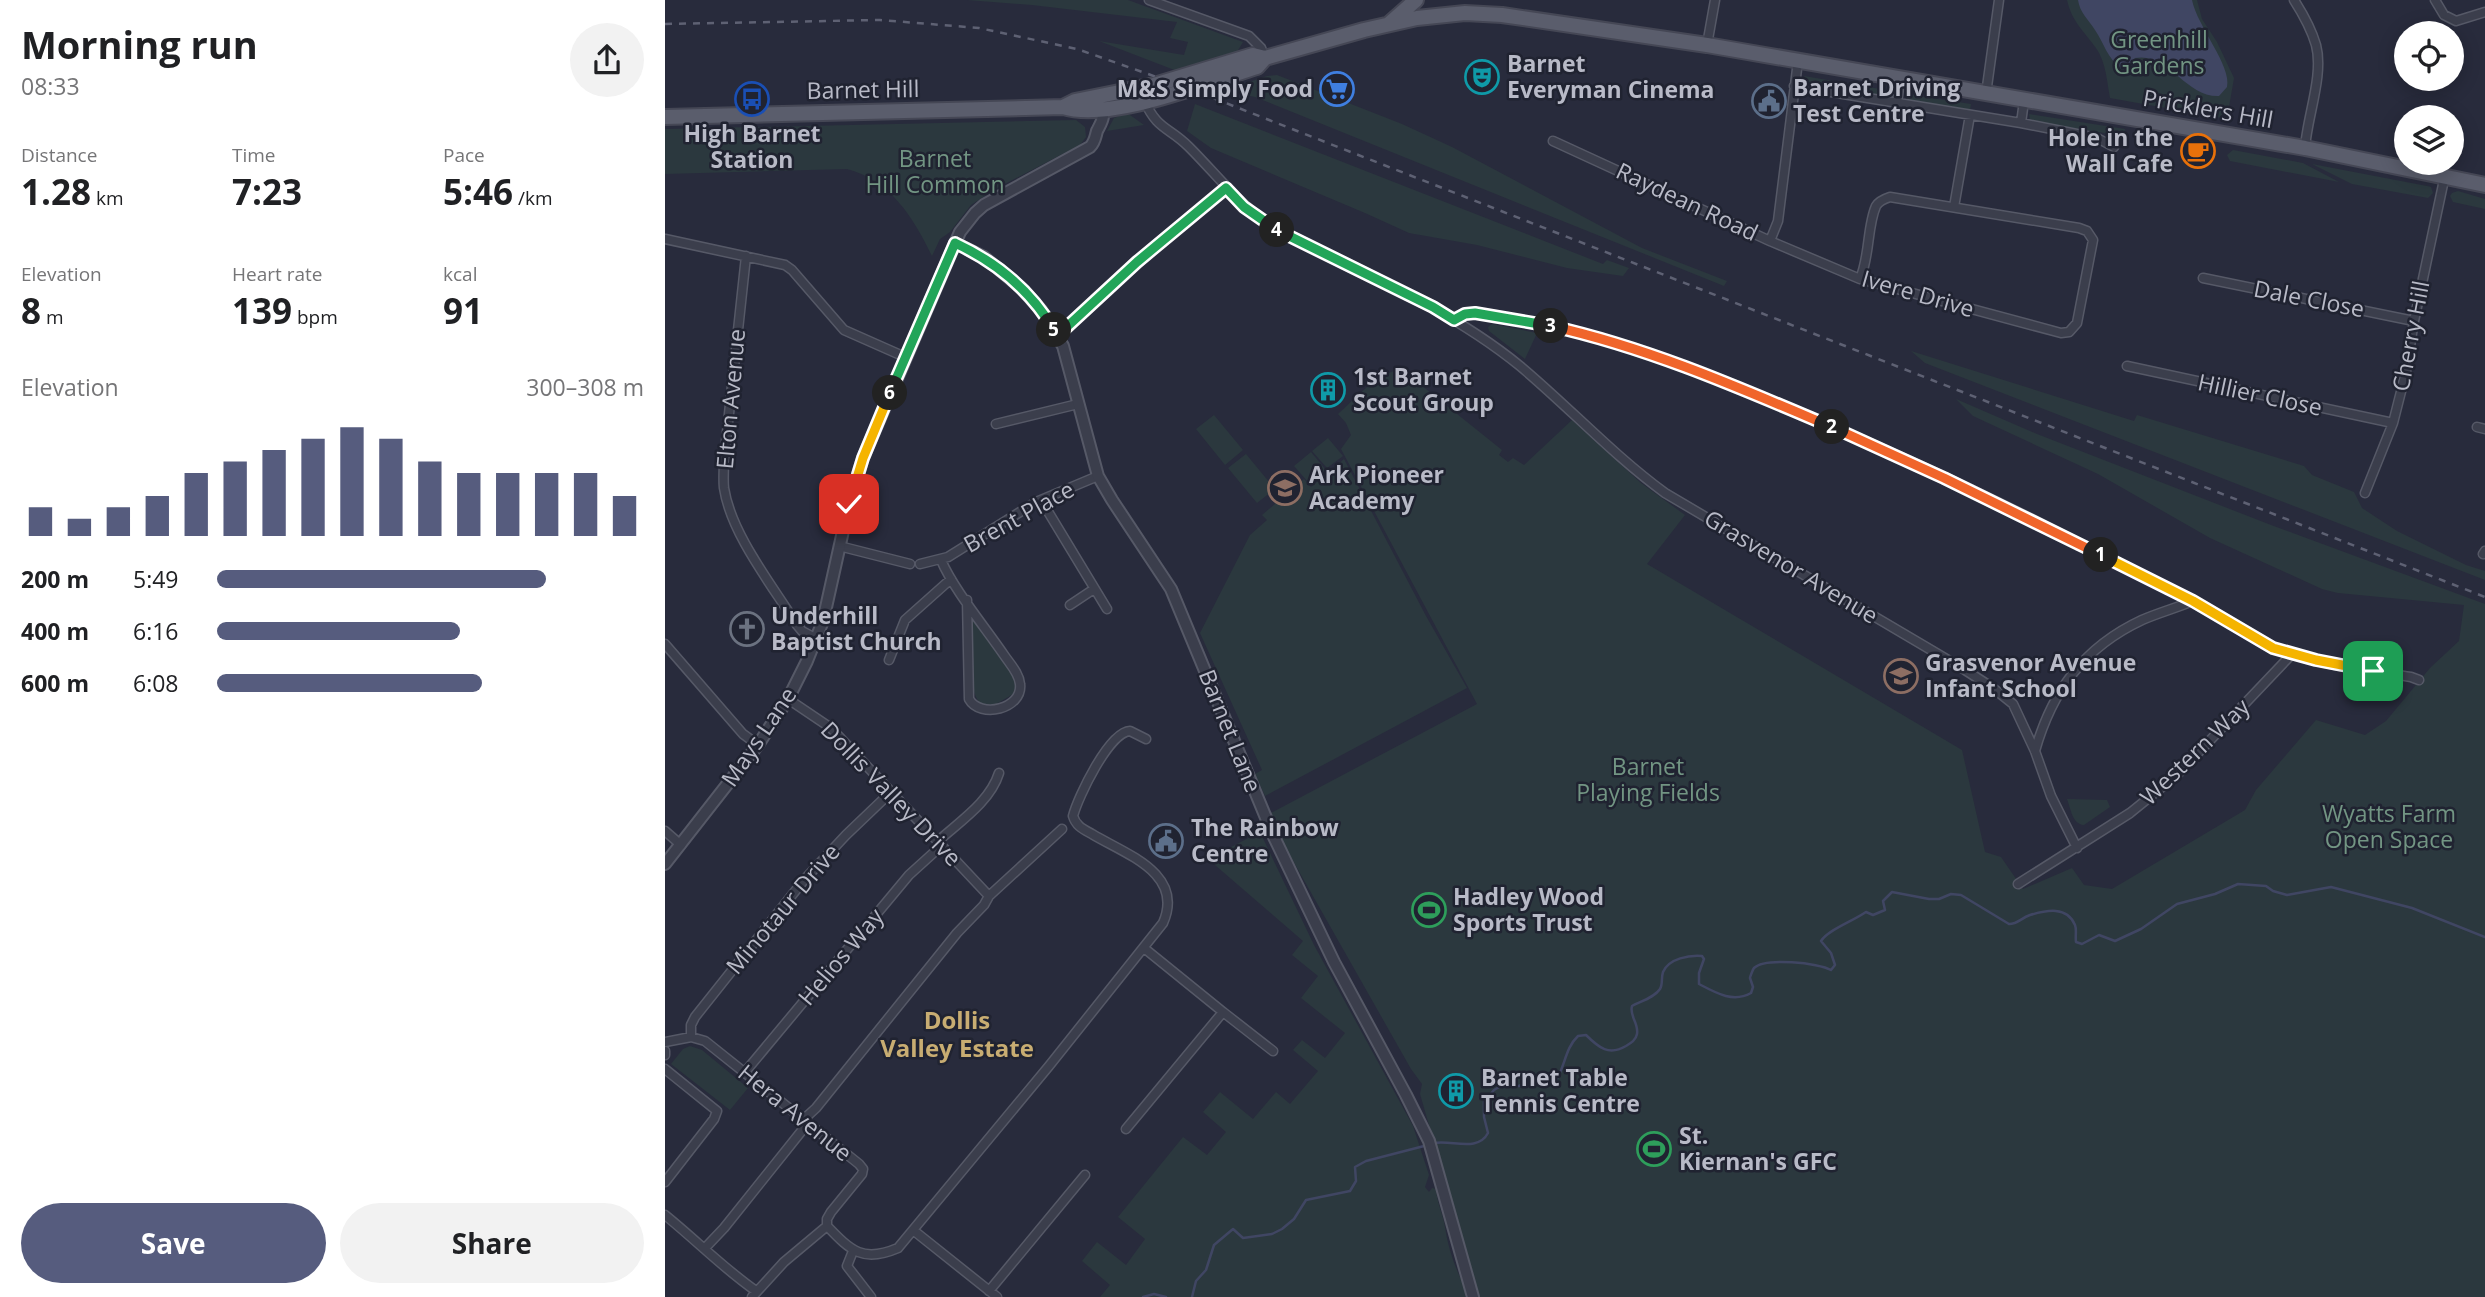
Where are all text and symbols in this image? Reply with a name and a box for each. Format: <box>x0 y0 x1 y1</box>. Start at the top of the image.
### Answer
text: Morning run <box>21 18 258 70</box>
map controls <box>2394 21 2464 175</box>
button: locate <box>2394 21 2464 91</box>
button: share <box>570 23 644 97</box>
park label: Greenhill Gardens <box>2110 23 2208 81</box>
place label: Barnet Everyman Cinema <box>1507 47 1715 105</box>
theatre icon: Barnet Everyman Cinema <box>1463 58 1501 96</box>
text: 08:33 <box>21 70 80 102</box>
supermarket icon: M&S Simply Food <box>1318 70 1356 108</box>
place label: Barnet Driving Test Centre <box>1793 71 1960 129</box>
street label: Barnet Hill <box>806 72 920 106</box>
place label: M&S Simply Food <box>1117 72 1313 104</box>
bus stop icon: High Barnet Station <box>733 80 771 118</box>
street label: Pricklers Hill <box>2141 81 2276 135</box>
public building icon: Barnet Driving Test Centre <box>1750 82 1788 120</box>
button: layers <box>2394 105 2464 175</box>
place label: High Barnet Station <box>683 117 821 175</box>
place label: Hole in the Wall Cafe <box>2048 121 2173 179</box>
cafe icon: Hole in the Wall Cafe <box>2179 132 2217 170</box>
text: Distance <box>21 142 97 168</box>
text: Time <box>232 142 276 168</box>
text: Pace <box>443 142 485 168</box>
park label: Barnet Hill Common <box>865 142 1005 200</box>
street label: Raydean Road <box>1611 154 1764 248</box>
text: 1.28 <box>21 168 91 215</box>
text: 7:23 <box>232 168 302 215</box>
text: 5:46 <box>443 168 513 215</box>
text: km <box>91 185 124 211</box>
text: /km <box>513 185 553 211</box>
pin: 4 <box>1259 212 1295 247</box>
text: 4 <box>1271 216 1282 242</box>
text: Elevation <box>21 261 102 287</box>
text: Heart rate <box>232 261 322 287</box>
text: kcal <box>443 261 477 287</box>
street label: Ivere Drive <box>1858 262 1978 324</box>
street label: Dale Close <box>2251 272 2367 324</box>
street label: Cherry Hill <box>2384 278 2436 394</box>
text: 8 <box>21 287 41 334</box>
text: 139 <box>232 287 292 334</box>
text: 91 <box>443 287 483 334</box>
text: m <box>41 304 64 330</box>
text: bpm <box>292 304 338 330</box>
pin: 3 <box>1533 308 1568 344</box>
pin: 5 <box>1037 312 1071 348</box>
text: 3 <box>1545 312 1556 338</box>
text: 5 <box>1048 316 1059 342</box>
street label: Elton Avenue <box>708 327 752 470</box>
place label: 1st Barnet Scout Group <box>1353 360 1494 418</box>
street label: Hillier Close <box>2195 365 2325 423</box>
text: Elevation <box>21 371 119 403</box>
text: 300–308 m <box>526 371 644 403</box>
building icon: 1st Barnet Scout Group <box>1309 371 1347 409</box>
pin: 6 <box>873 376 908 410</box>
text: 6 <box>884 379 895 405</box>
pin: 2 <box>1815 410 1849 444</box>
text: 2 <box>1826 413 1837 439</box>
place label: Ark Pioneer Academy <box>1309 458 1444 516</box>
school or university icon: Ark Pioneer Academy <box>1266 469 1304 507</box>
street label: Brent Place <box>957 473 1080 560</box>
pin <box>819 474 879 534</box>
icon: check <box>830 485 868 523</box>
street label: Grasvenor Avenue <box>1699 502 1884 631</box>
pin: 1 <box>2083 538 2119 572</box>
text: 1 <box>2095 541 2106 567</box>
text: 200 m <box>21 563 89 595</box>
text: 5:49 <box>133 563 179 595</box>
place label: Underhill Baptist Church <box>771 599 942 657</box>
church icon: Underhill Baptist Church <box>728 610 766 648</box>
text: 400 m <box>21 615 89 647</box>
text: 6:16 <box>133 615 179 647</box>
pin <box>2343 641 2403 701</box>
place label: Grasvenor Avenue Infant School <box>1925 646 2136 704</box>
icon: arrive <box>2354 652 2392 690</box>
school or university icon: Grasvenor Avenue Infant School <box>1882 657 1920 695</box>
street label: Barnet Lane <box>1192 664 1270 797</box>
text: 600 m <box>21 667 89 699</box>
text: 6:08 <box>133 667 179 699</box>
street label: Mays Lane <box>713 680 803 793</box>
street label: Western Way <box>2132 690 2257 812</box>
street label: Dollis Valley Drive <box>814 714 969 873</box>
park label: Barnet Playing Fields <box>1576 750 1720 808</box>
park label: Wyatts Farm Open Space <box>2322 797 2456 855</box>
place label: The Rainbow Centre <box>1191 811 1339 869</box>
public building icon: The Rainbow Centre <box>1147 822 1185 860</box>
street label: Minotaur Drive <box>718 836 846 980</box>
place label: Hadley Wood Sports Trust <box>1453 880 1604 938</box>
sports icon: Hadley Wood Sports Trust <box>1410 891 1448 929</box>
street label: Helios Way <box>790 901 891 1012</box>
district label: Dollis Valley Estate <box>880 1003 1034 1064</box>
street label: Hera Avenue <box>732 1056 859 1168</box>
place label: Barnet Table Tennis Centre <box>1481 1061 1640 1119</box>
building icon: Barnet Table Tennis Centre <box>1437 1072 1475 1110</box>
place label: St. Kiernan's GFC <box>1679 1119 1837 1177</box>
sports icon: St. Kiernan's GFC <box>1635 1130 1673 1168</box>
button: Save <box>21 1203 326 1283</box>
button: Share <box>340 1203 644 1283</box>

